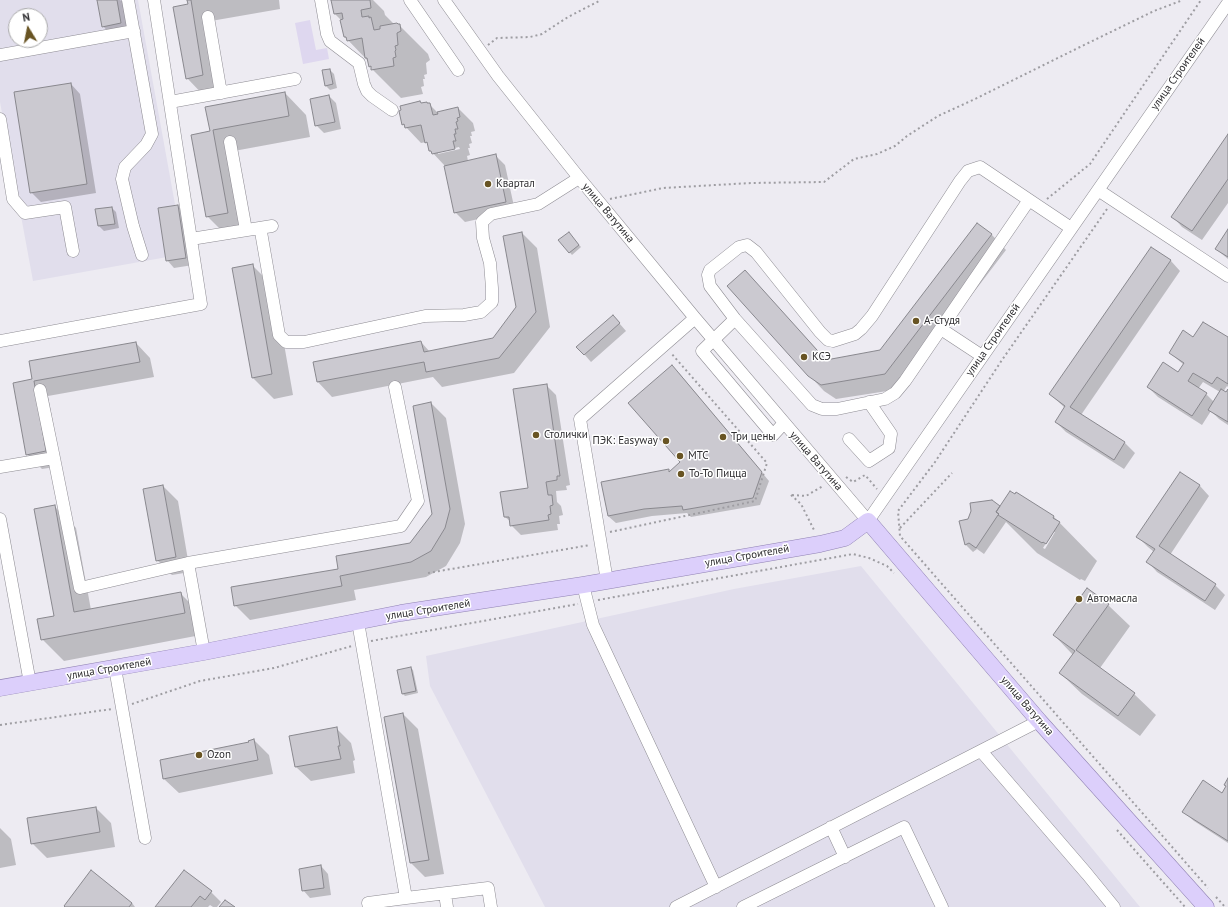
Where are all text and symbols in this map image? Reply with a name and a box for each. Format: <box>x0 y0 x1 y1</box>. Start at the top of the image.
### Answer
north arrow <box>8 8 48 48</box>
text: N <box>21 10 31 25</box>
street label: улица Строителей <box>1148 35 1208 113</box>
place label: Квартал <box>496 177 535 191</box>
marker: Квартал <box>483 179 493 189</box>
street label: улица Ватутина <box>579 180 637 246</box>
street label: улица Строителей <box>963 301 1023 379</box>
place label: А-Студя <box>924 314 960 328</box>
marker: А-Студя <box>911 316 921 326</box>
place label: КСЭ <box>812 350 831 364</box>
marker: КСЭ <box>799 352 809 362</box>
place label: Столички <box>544 428 588 442</box>
street label: улица Ватутина <box>787 429 845 493</box>
marker: Столички <box>531 430 541 440</box>
place label: Три цены <box>731 430 776 444</box>
marker: Три цены <box>718 432 728 442</box>
place label: ПЭК: Easyway <box>593 434 658 448</box>
marker: ПЭК: Easyway <box>661 436 671 446</box>
place label: МТС <box>688 449 709 463</box>
marker: МТС <box>675 451 685 461</box>
place label: То-То Пицца <box>689 467 747 481</box>
marker: То-То Пицца <box>676 469 686 479</box>
street label: улица Строителей <box>704 542 790 570</box>
place label: Автомасла <box>1087 592 1138 606</box>
marker: Автомасла <box>1074 594 1084 604</box>
street label: улица Строителей <box>385 597 471 623</box>
street label: улица Строителей <box>66 655 152 683</box>
street label: улица Ватутина <box>998 674 1056 738</box>
place label: Ozon <box>207 748 231 762</box>
marker: Ozon <box>194 750 204 760</box>

